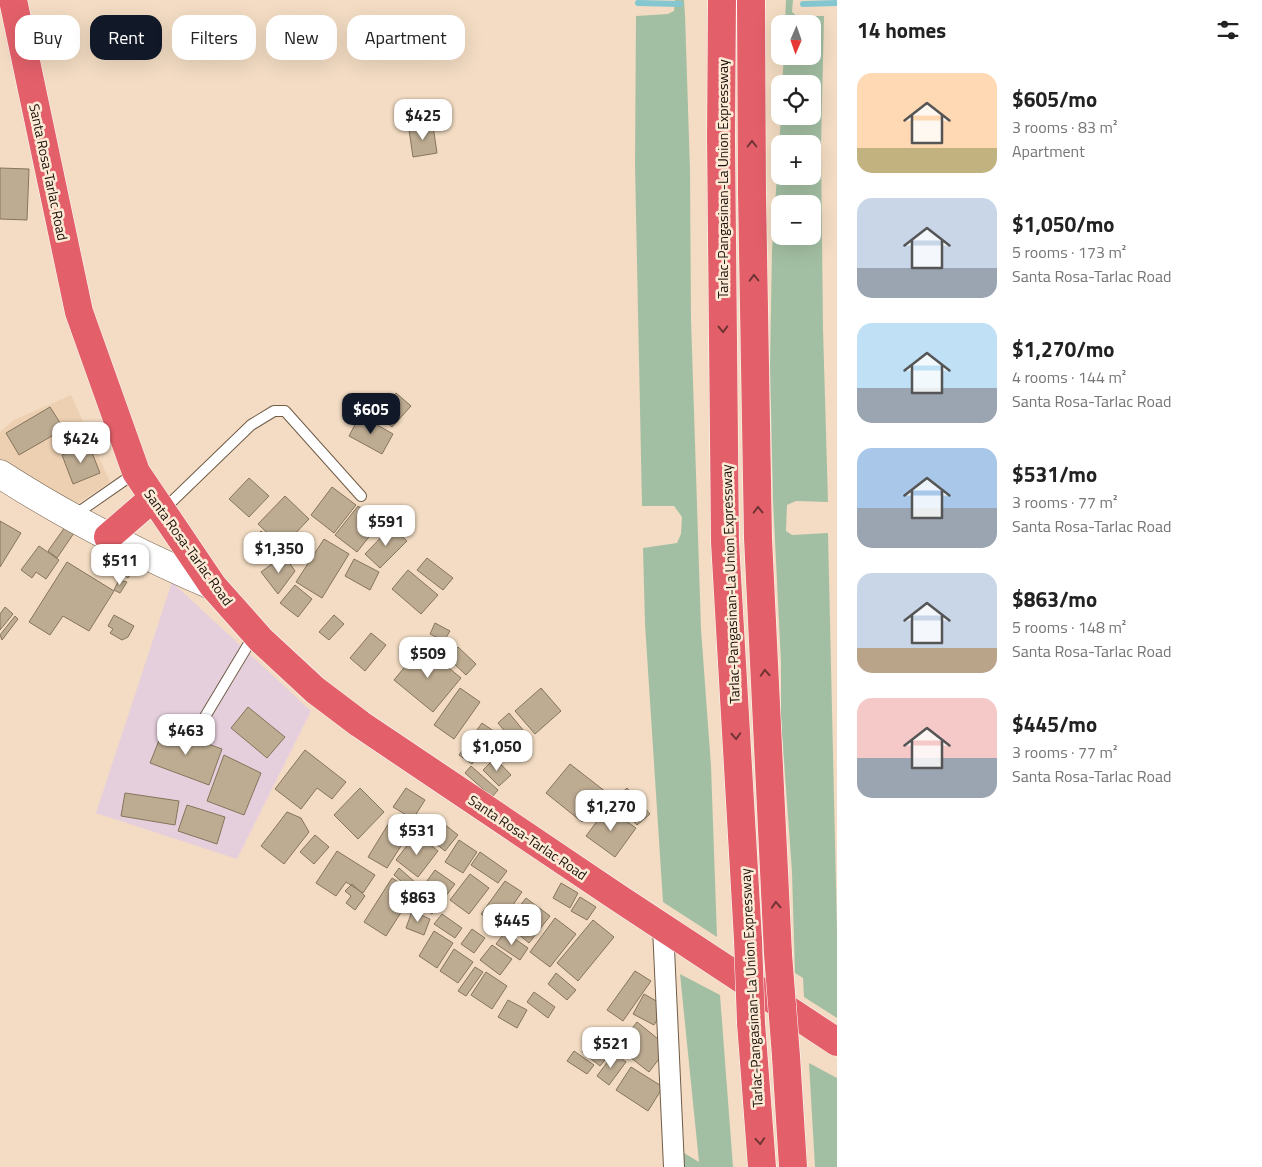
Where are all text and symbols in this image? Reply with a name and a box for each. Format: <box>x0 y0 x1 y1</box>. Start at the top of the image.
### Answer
text: 14 homes <box>857 14 946 46</box>
chip: Buy <box>15 15 80 60</box>
chip: Rent <box>90 15 162 60</box>
chip: Filters <box>172 15 256 60</box>
chip: New <box>266 15 337 60</box>
chip: Apartment <box>347 15 465 60</box>
north arrow <box>771 15 821 65</box>
map controls <box>771 15 821 245</box>
icon: filters <box>1214 16 1242 44</box>
street label: Tarlac-Pangasinan-La Union Expressway <box>712 59 733 299</box>
button: locate <box>771 75 821 125</box>
text: $605/mo <box>1012 83 1097 115</box>
icon: home <box>897 93 957 153</box>
pin: $425 <box>393 98 453 141</box>
street label: Santa Rosa-Tarlac Road <box>24 102 74 242</box>
text: $425 <box>405 103 441 127</box>
text: 3 rooms · 83 m² <box>1012 115 1117 139</box>
button: + <box>771 135 821 185</box>
text: Apartment <box>1012 139 1085 163</box>
one-way arrow <box>747 140 757 148</box>
button: − <box>771 195 821 245</box>
text: $1,050/mo <box>1012 208 1114 240</box>
icon: home <box>897 218 957 278</box>
text: 5 rooms · 173 m² <box>1012 240 1126 264</box>
text: Santa Rosa-Tarlac Road <box>1012 264 1171 288</box>
one-way arrow <box>748 274 759 282</box>
one-way arrow <box>718 325 728 333</box>
text: $1,270/mo <box>1012 333 1114 365</box>
icon: home <box>897 343 957 403</box>
text: 4 rooms · 144 m² <box>1012 365 1126 389</box>
text: Santa Rosa-Tarlac Road <box>1012 389 1171 413</box>
pin: $605 <box>341 392 401 435</box>
text: $605 <box>353 397 389 421</box>
pin: $424 <box>51 422 111 464</box>
text: $424 <box>63 426 99 450</box>
text: $531/mo <box>1012 458 1097 490</box>
street label: Tarlac-Pangasinan-La Union Expressway <box>715 464 745 704</box>
icon: home <box>897 468 957 528</box>
street label: Santa Rosa-Tarlac Road <box>140 484 238 610</box>
text: 3 rooms · 77 m² <box>1012 490 1117 514</box>
pin: $591 <box>356 504 416 547</box>
one-way arrow <box>753 506 763 514</box>
text: $591 <box>368 509 404 533</box>
text: Santa Rosa-Tarlac Road <box>1012 514 1171 538</box>
pin: $1,350 <box>238 532 320 574</box>
text: $1,350 <box>254 536 304 560</box>
pin: $511 <box>90 544 150 586</box>
text: $511 <box>102 548 138 572</box>
text: $863/mo <box>1012 583 1097 615</box>
icon: home <box>897 593 957 653</box>
text: 5 rooms · 148 m² <box>1012 615 1126 639</box>
pin: $509 <box>398 636 458 679</box>
text: Santa Rosa-Tarlac Road <box>1012 639 1171 663</box>
text: $509 <box>410 641 446 665</box>
one-way arrow <box>759 668 770 676</box>
text: $445/mo <box>1012 708 1097 740</box>
pin: $463 <box>156 714 216 756</box>
text: $463 <box>168 718 204 742</box>
icon: home <box>897 718 957 778</box>
pin: $1,050 <box>456 730 538 772</box>
one-way arrow <box>731 732 742 740</box>
text: $1,050 <box>472 734 522 758</box>
text: 3 rooms · 77 m² <box>1012 740 1117 764</box>
text: Santa Rosa-Tarlac Road <box>1012 764 1171 788</box>
street label: Santa Rosa-Tarlac Road <box>464 789 592 885</box>
pin: $1,270 <box>570 790 652 832</box>
text: $1,270 <box>586 794 636 818</box>
pin: $531 <box>387 814 447 856</box>
text: $531 <box>399 818 435 842</box>
street label: Tarlac-Pangasinan-La Union Expressway <box>734 868 768 1108</box>
pin: $863 <box>388 880 448 923</box>
text: $863 <box>400 885 436 909</box>
one-way arrow <box>771 901 782 909</box>
pin: $445 <box>482 904 542 946</box>
text: $445 <box>494 908 530 932</box>
pin: $521 <box>581 1026 641 1069</box>
text: $521 <box>593 1031 629 1055</box>
one-way arrow <box>754 1137 765 1145</box>

